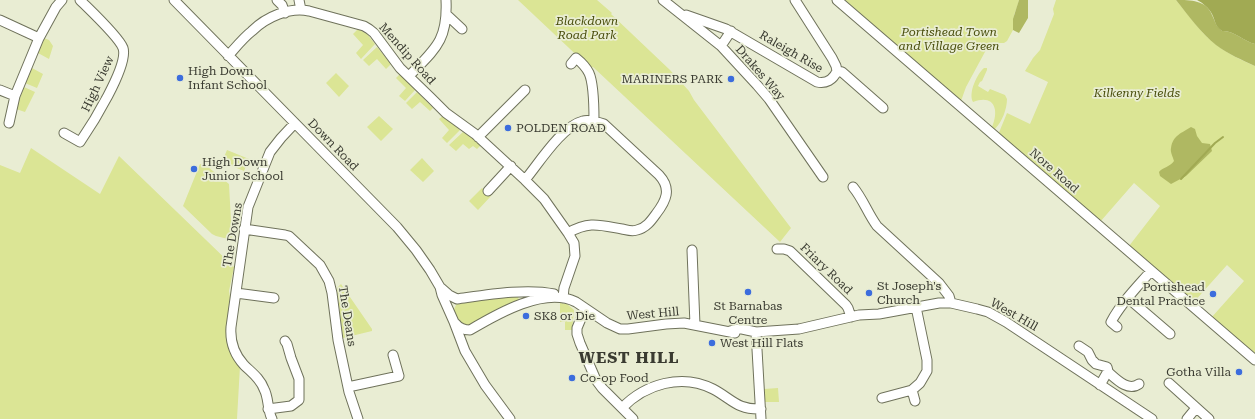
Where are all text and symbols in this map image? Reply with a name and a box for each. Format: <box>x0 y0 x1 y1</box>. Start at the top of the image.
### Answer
park label: Blackdown Road Park <box>556 14 618 42</box>
street label: Mendip Road <box>376 20 438 88</box>
park label: Portishead Town and Village Green <box>898 25 1000 53</box>
street label: Raleigh Rise <box>757 28 825 76</box>
street label: Drakes Way <box>732 43 788 103</box>
street label: High View <box>79 54 117 114</box>
place label: High Down Infant School <box>188 64 267 92</box>
place label: MARINERS PARK <box>622 72 723 86</box>
marker: High Down Infant School <box>175 73 185 83</box>
marker: MARINERS PARK <box>726 74 736 84</box>
park label: Kilkenny Fields <box>1094 86 1180 100</box>
street label: Down Road <box>305 116 361 174</box>
place label: POLDEN ROAD <box>516 121 606 135</box>
marker: POLDEN ROAD <box>503 123 513 133</box>
street label: Nore Road <box>1026 146 1082 196</box>
place label: High Down Junior School <box>202 155 284 183</box>
marker: High Down Junior School <box>189 164 199 174</box>
street label: The Downs <box>220 202 246 268</box>
street label: Friary Road <box>797 241 855 297</box>
place label: St Joseph's Church <box>877 279 941 307</box>
place label: Portishead Dental Practice <box>1116 280 1205 308</box>
street label: The Deans <box>335 285 359 347</box>
marker: St Barnabas Centre <box>743 287 753 297</box>
marker: St Joseph's Church <box>864 288 874 298</box>
marker: Portishead Dental Practice <box>1208 289 1218 299</box>
street label: West Hill <box>988 296 1040 334</box>
place label: St Barnabas Centre <box>714 299 782 327</box>
street label: West Hill <box>626 305 680 323</box>
place label: SK8 or Die <box>534 309 595 323</box>
marker: SK8 or Die <box>521 311 531 321</box>
place label: West Hill Flats <box>720 336 803 350</box>
marker: West Hill Flats <box>707 338 717 348</box>
district label: WEST HILL <box>578 348 680 368</box>
place label: Gotha Villa <box>1166 365 1231 379</box>
marker: Gotha Villa <box>1234 367 1244 377</box>
place label: Co-op Food <box>580 371 649 385</box>
marker: Co-op Food <box>567 373 577 383</box>

